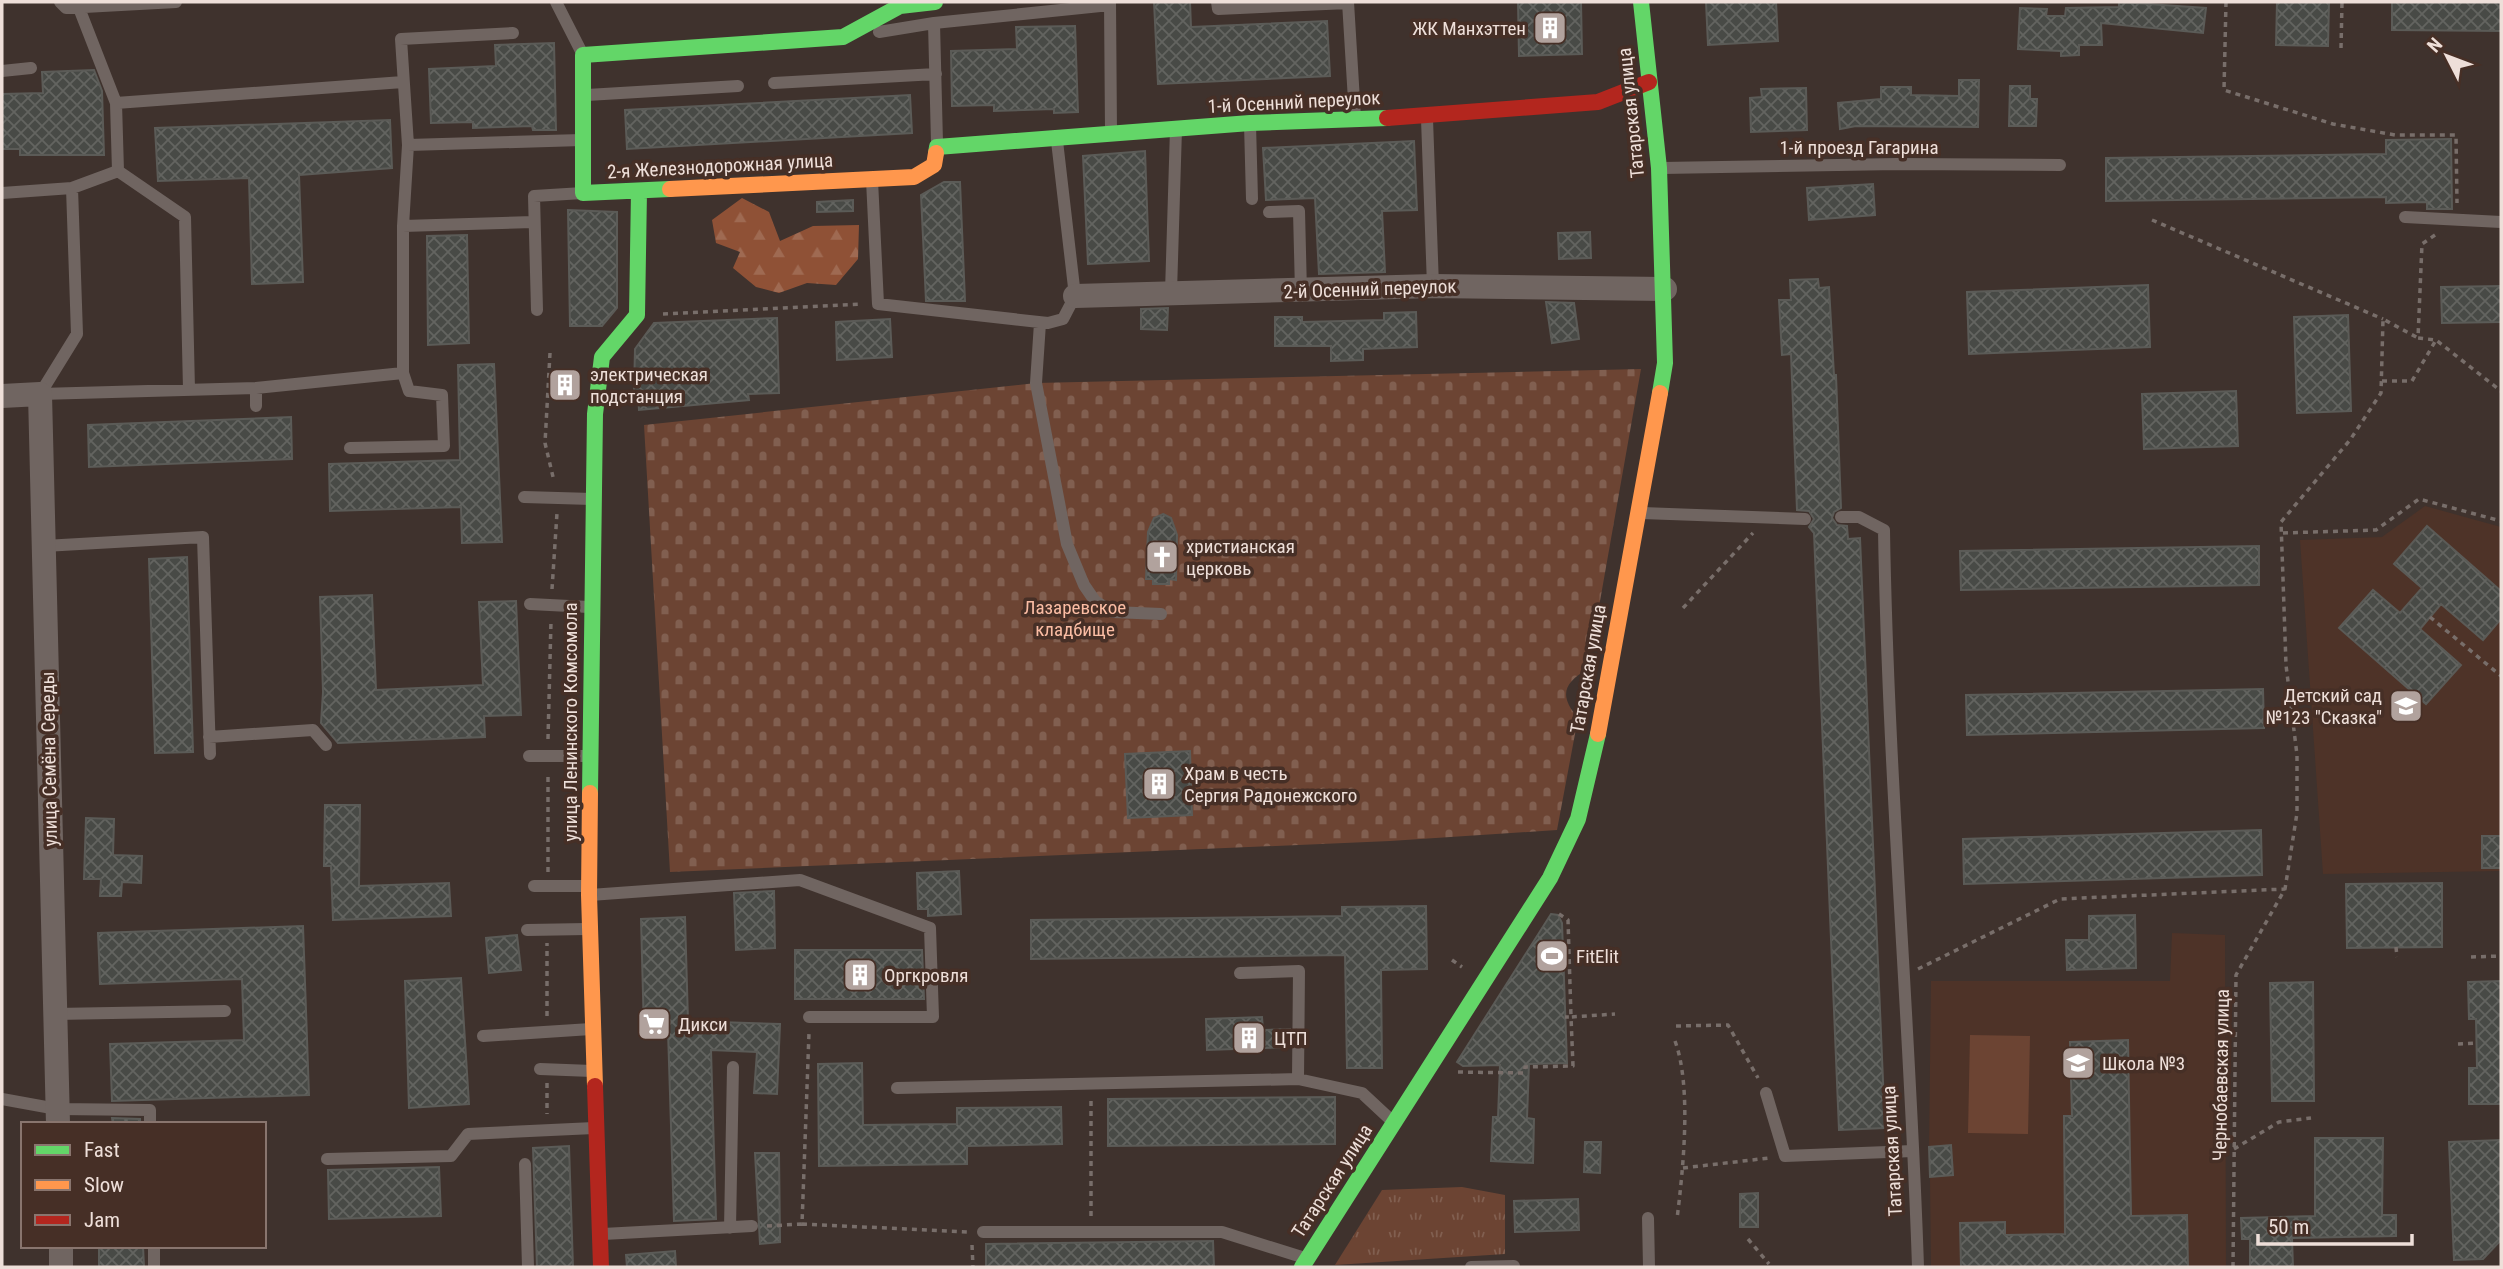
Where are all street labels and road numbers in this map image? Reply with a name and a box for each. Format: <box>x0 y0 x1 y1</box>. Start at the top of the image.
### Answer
street label: Татарская улица <box>1613 47 1649 179</box>
street label: 1-й Осенний переулок <box>1207 86 1381 118</box>
street label: 1-й проезд Гагарина <box>1779 136 1939 159</box>
street label: 2-я Железнодорожная улица <box>606 149 834 183</box>
street label: 2-й Осенний переулок <box>1283 274 1457 304</box>
street label: улица Ленинского Комсомола <box>559 603 582 841</box>
street label: Татарская улица <box>1565 603 1611 735</box>
street label: улица Семёна Середы <box>36 671 62 847</box>
street label: Чернобаевская улица <box>2208 989 2234 1161</box>
street label: Татарская улица <box>1877 1085 1907 1217</box>
street label: Татарская улица <box>1287 1120 1377 1242</box>

